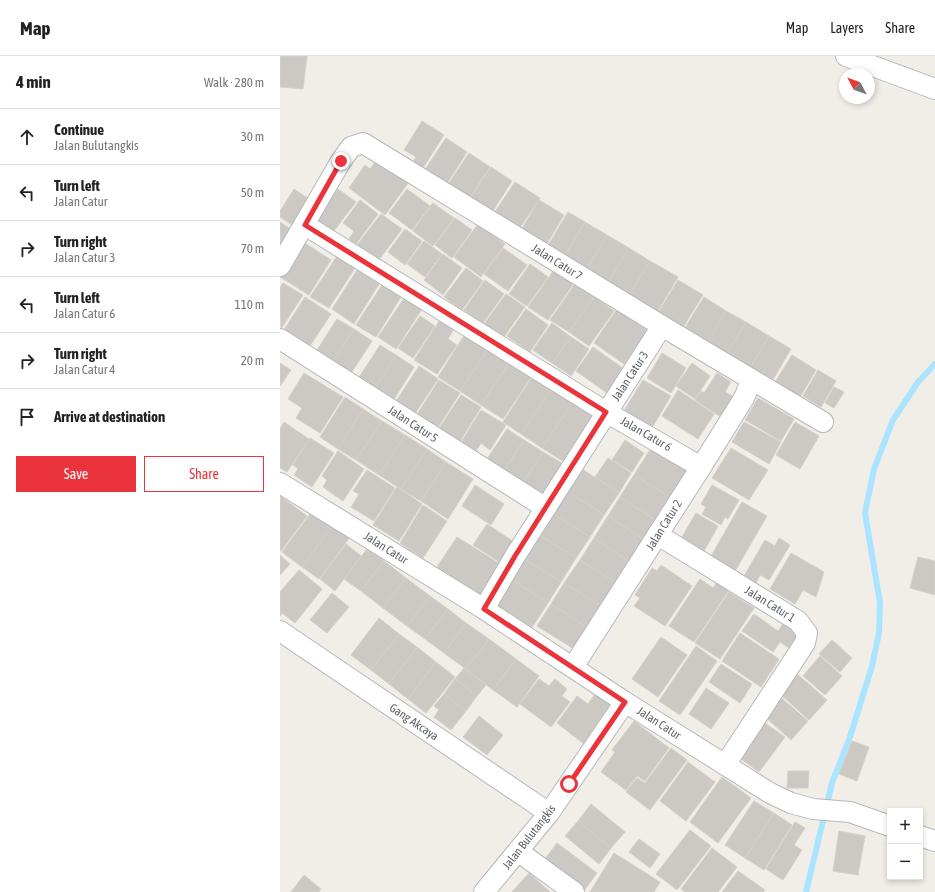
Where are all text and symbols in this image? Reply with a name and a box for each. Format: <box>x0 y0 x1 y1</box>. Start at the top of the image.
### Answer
text: Map <box>20 17 51 39</box>
text: Map <box>786 20 808 36</box>
text: Layers <box>830 20 863 36</box>
text: Share <box>885 20 915 36</box>
north arrow <box>839 68 875 104</box>
text: 4 min <box>16 72 51 92</box>
text: Walk · 280 m <box>204 75 264 90</box>
text: Continue <box>54 121 104 138</box>
icon: ahead <box>16 126 38 148</box>
text: 30 m <box>241 129 264 144</box>
text: Jalan Bulutangkis <box>54 138 139 153</box>
route end <box>332 152 350 170</box>
text: Turn left <box>54 177 100 194</box>
icon: left <box>16 182 38 204</box>
text: 50 m <box>241 185 264 200</box>
text: Jalan Catur <box>54 194 108 209</box>
text: Turn right <box>54 233 107 250</box>
icon: right <box>16 238 38 260</box>
text: 70 m <box>241 241 264 256</box>
street label: Jalan Catur 7 <box>529 241 585 283</box>
text: Jalan Catur 3 <box>54 250 115 265</box>
text: Turn left <box>54 289 100 306</box>
icon: left <box>16 294 38 316</box>
text: 110 m <box>235 297 264 312</box>
text: Jalan Catur 6 <box>54 306 115 321</box>
text: Turn right <box>54 345 107 362</box>
street label: Jalan Catur 3 <box>609 348 651 404</box>
icon: right <box>16 350 38 372</box>
text: 20 m <box>241 353 264 368</box>
text: Jalan Catur 4 <box>54 362 115 377</box>
street label: Jalan Catur 5 <box>385 403 441 445</box>
icon: arrive <box>16 406 38 428</box>
text: Arrive at destination <box>54 408 165 425</box>
street label: Jalan Catur 6 <box>618 414 674 454</box>
button: Save <box>16 456 136 492</box>
button: Share <box>144 456 264 492</box>
street label: Jalan Catur 2 <box>643 497 685 553</box>
street label: Jalan Catur <box>361 529 411 567</box>
street label: Jalan Catur 1 <box>742 583 798 625</box>
street label: Gang Akcaya <box>387 701 441 743</box>
street label: Jalan Catur <box>634 704 684 743</box>
route start <box>560 775 578 793</box>
street label: Jalan Bulutangkis <box>499 802 559 872</box>
map controls <box>887 808 923 880</box>
button: + <box>887 808 923 844</box>
button: − <box>887 844 923 880</box>

